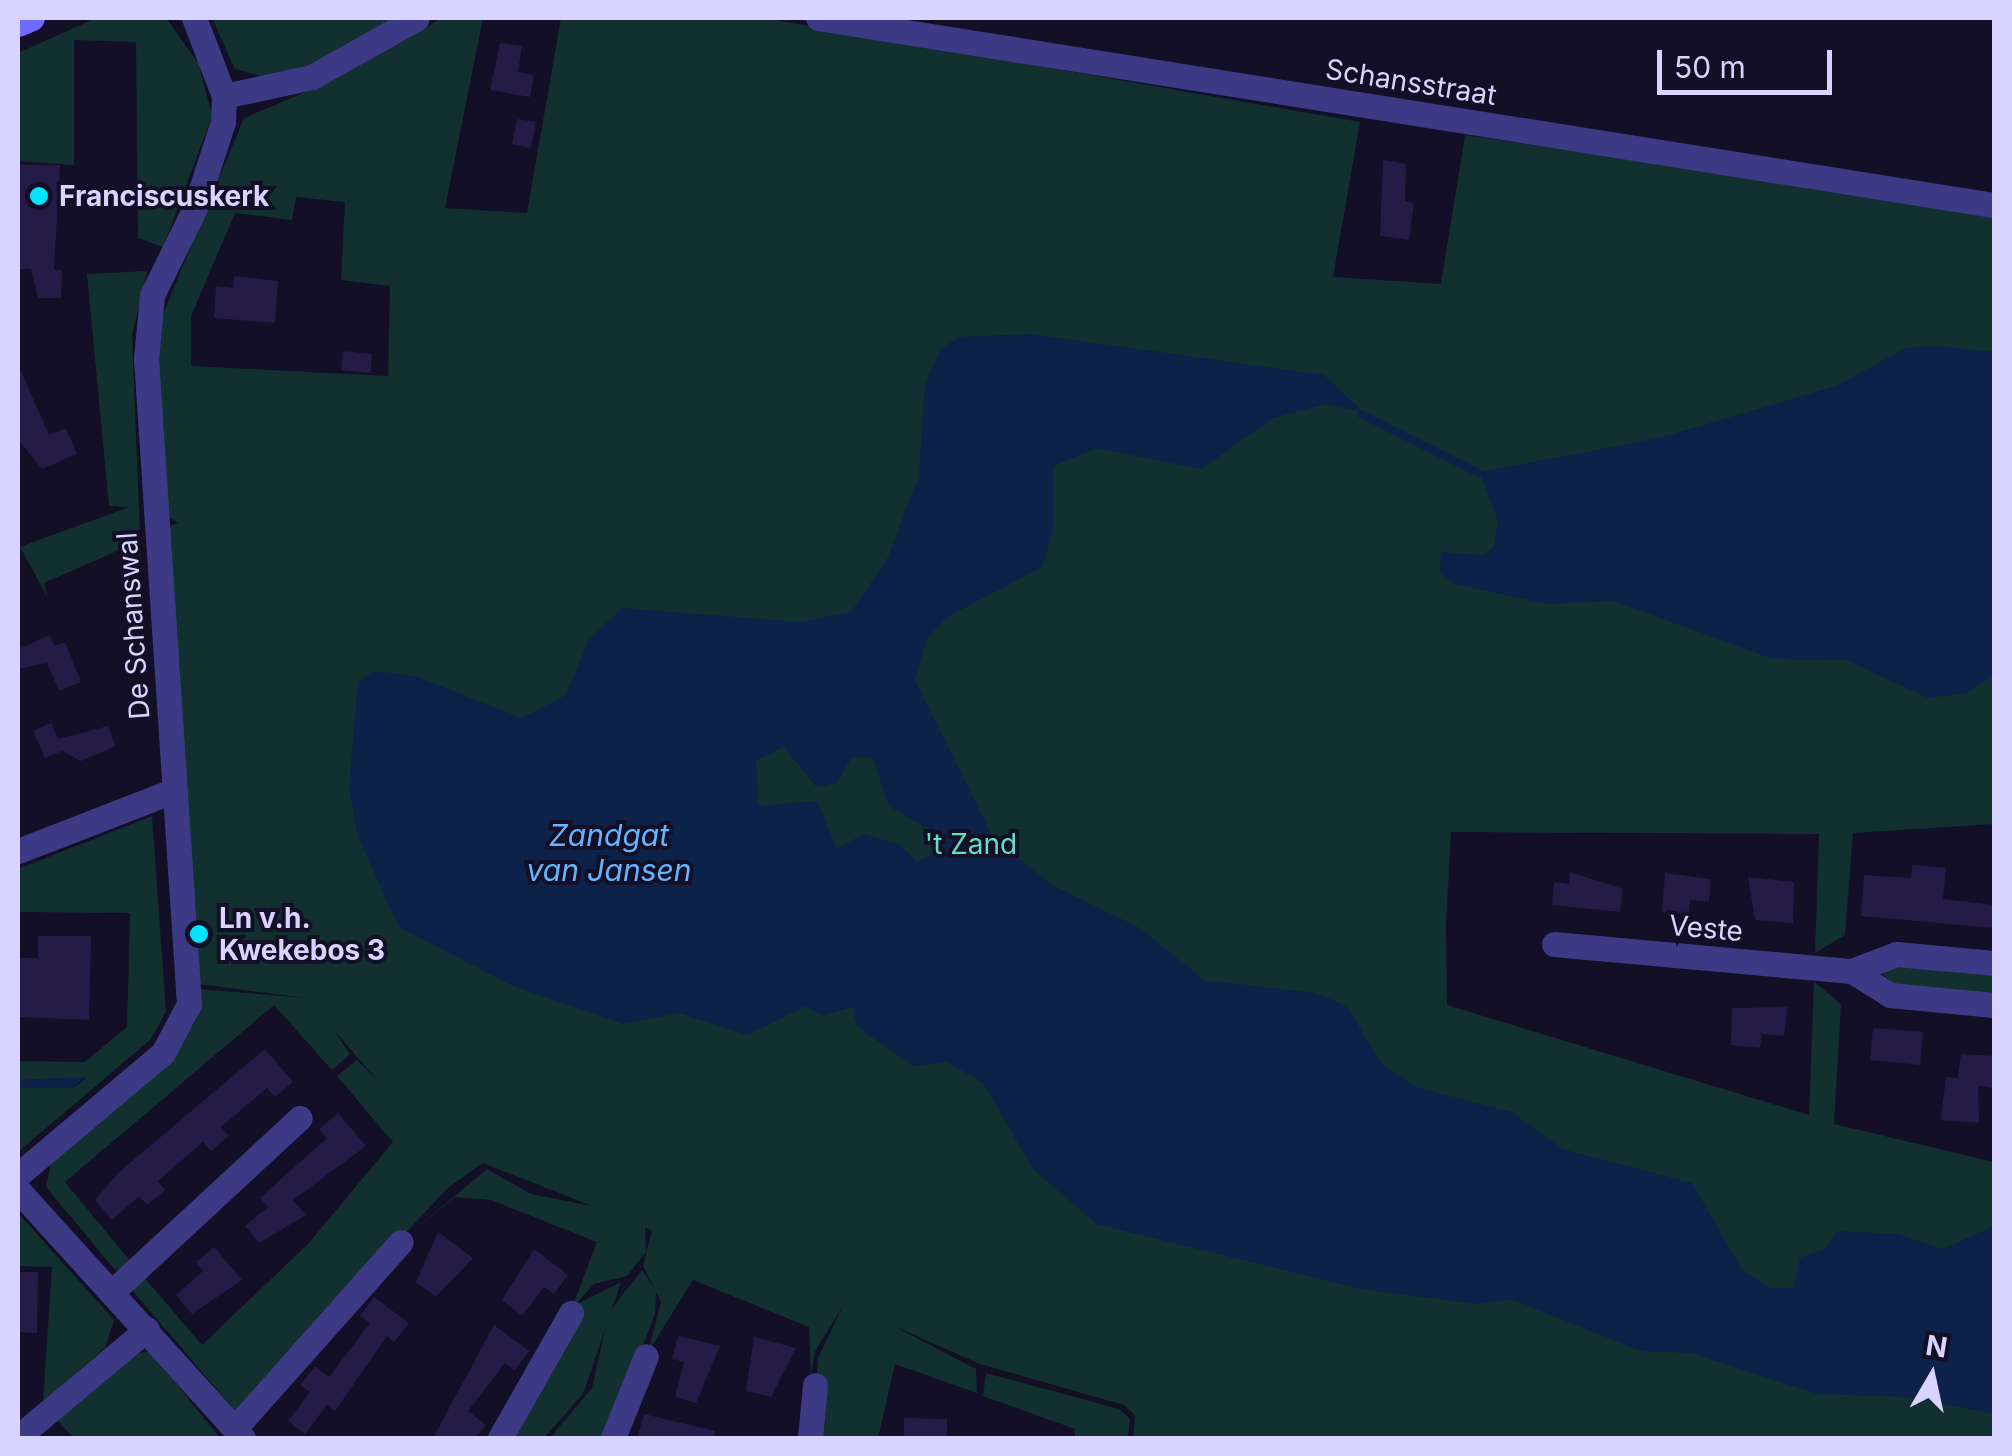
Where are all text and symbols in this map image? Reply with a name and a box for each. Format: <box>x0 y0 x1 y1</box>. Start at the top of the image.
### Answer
scale bar <box>1662 30 1837 92</box>
text: 50 m <box>1674 49 1746 85</box>
street label: Schansstraat <box>1323 52 1499 112</box>
place label: Franciscuskerk <box>59 179 269 213</box>
marker: Franciscuskerk <box>28 185 50 207</box>
street label: De Schanswal <box>110 531 156 721</box>
water label: Zandgat van Jansen <box>527 817 691 888</box>
park label: 't Zand <box>925 827 1017 861</box>
place label: Ln v.h. Kwekebos 3 <box>219 901 385 967</box>
street label: Veste <box>1668 908 1744 948</box>
marker: Ln v.h. Kwekebos 3 <box>188 923 210 945</box>
north arrow <box>1882 1326 1982 1426</box>
text: N <box>1923 1328 1950 1365</box>

